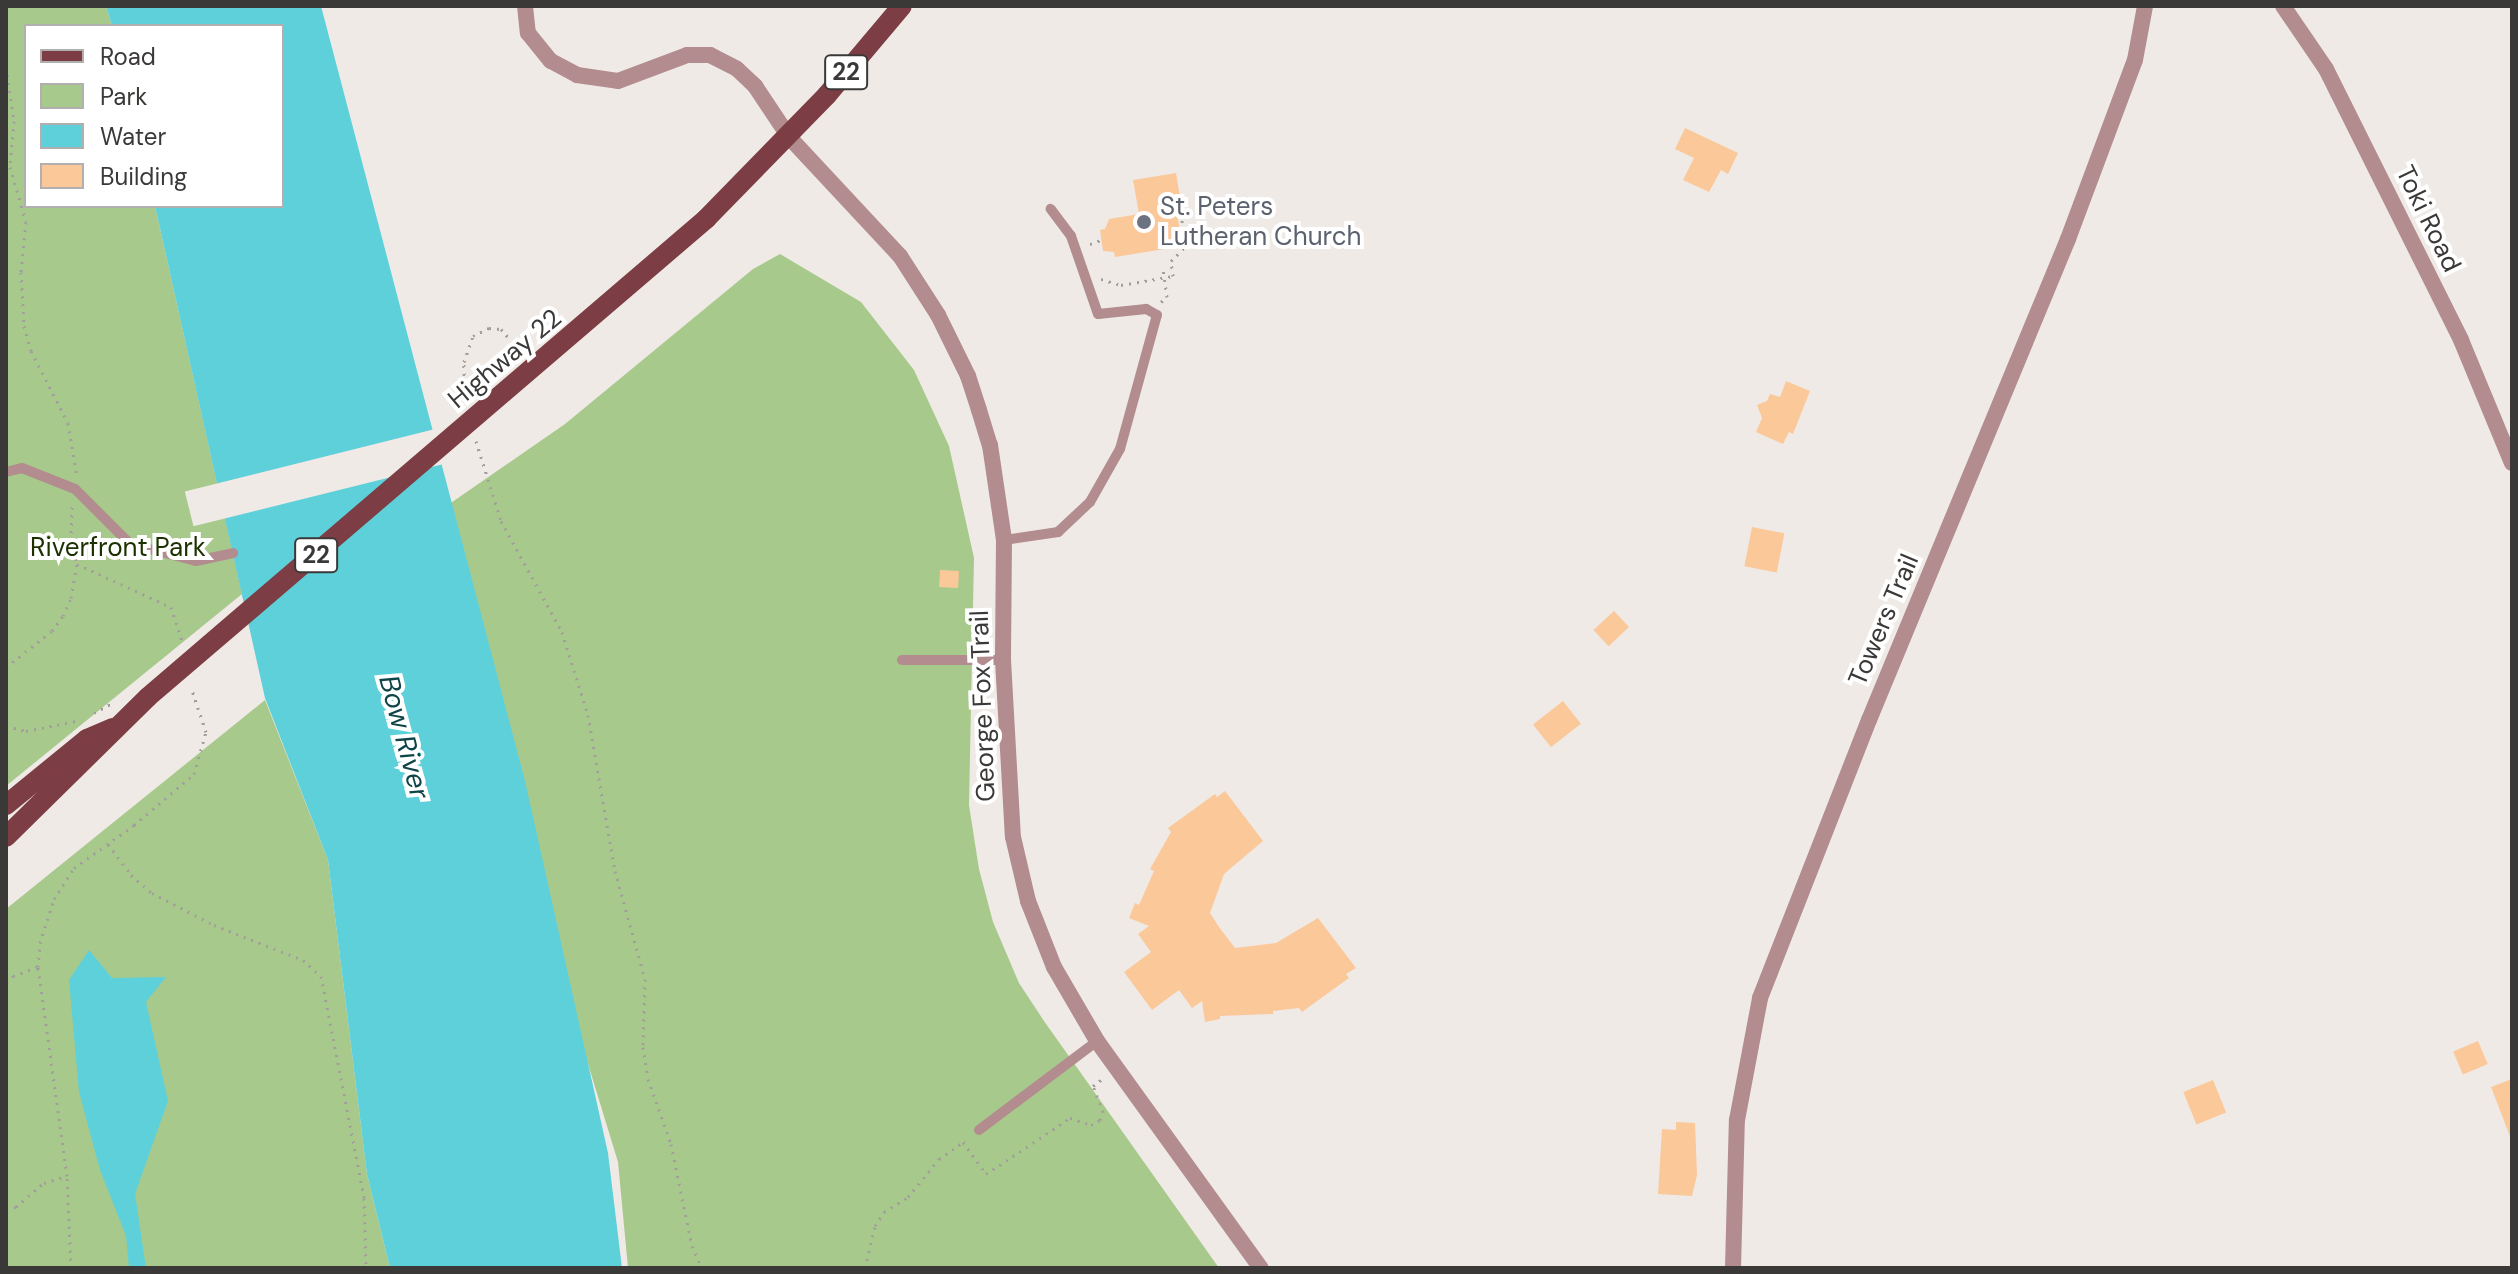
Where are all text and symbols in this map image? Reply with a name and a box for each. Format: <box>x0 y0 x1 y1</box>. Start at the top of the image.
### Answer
legend <box>24 24 284 208</box>
text: Road <box>100 41 156 72</box>
road number: 22 <box>824 52 868 92</box>
text: Park <box>100 81 147 112</box>
text: Water <box>100 121 166 152</box>
text: Building <box>100 161 187 192</box>
street label: Toki Road <box>2389 161 2467 277</box>
place label: St. Peters Lutheran Church <box>1160 191 1362 252</box>
marker: St. Peters Lutheran Church <box>1135 213 1153 231</box>
street label: Highway 22 <box>442 303 568 415</box>
park label: Riverfront Park <box>30 532 206 564</box>
road number: 22 <box>294 535 338 575</box>
street label: Towers Trail <box>1842 550 1926 690</box>
street label: George Fox Trail <box>964 610 1002 802</box>
water label: Bow River <box>371 671 437 803</box>

